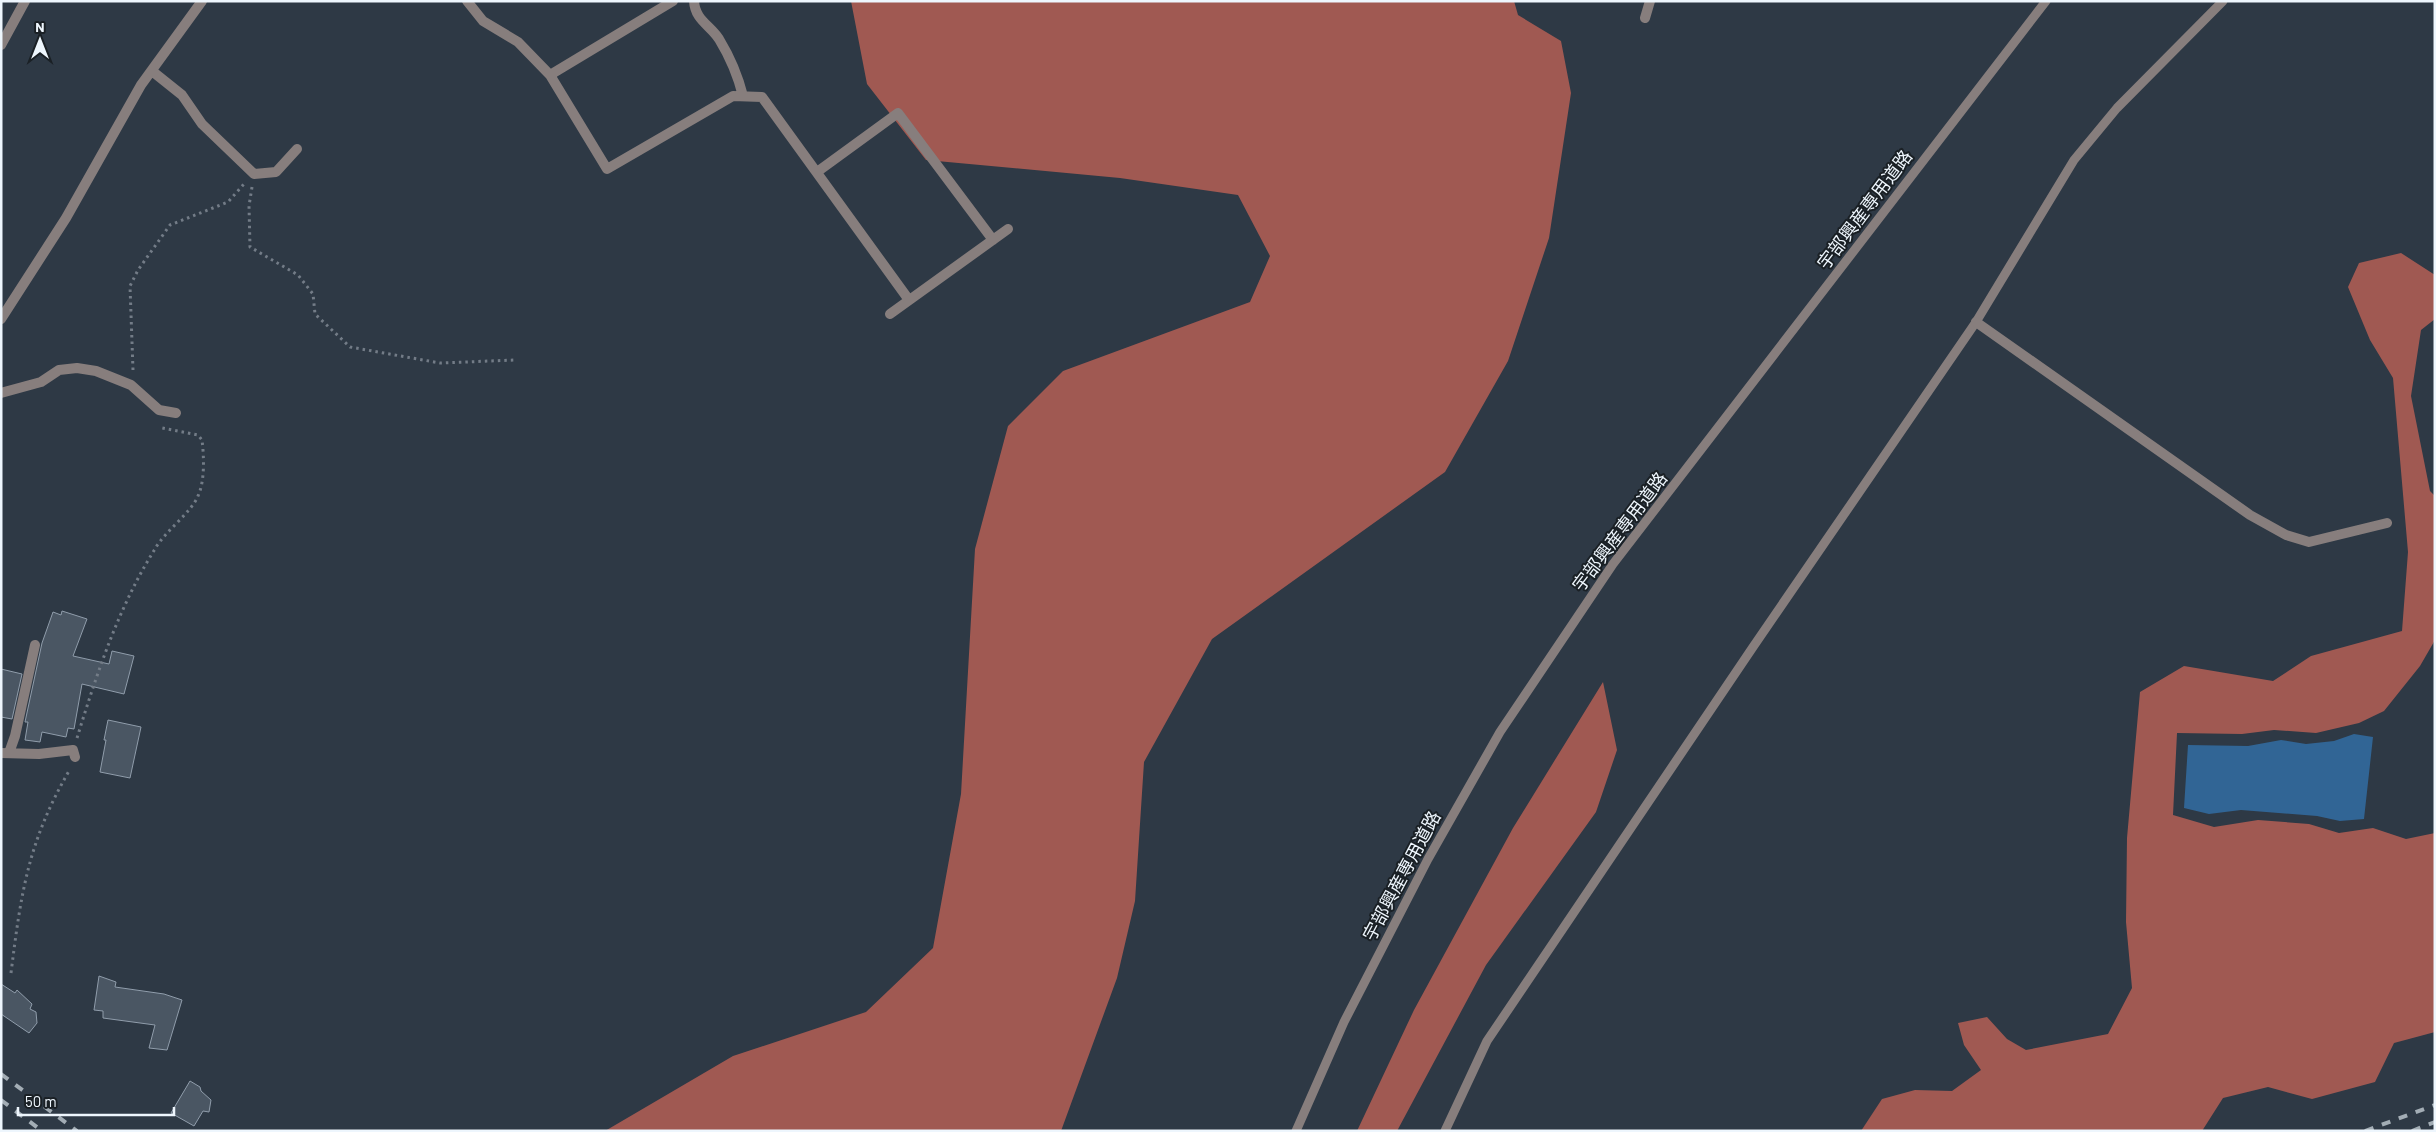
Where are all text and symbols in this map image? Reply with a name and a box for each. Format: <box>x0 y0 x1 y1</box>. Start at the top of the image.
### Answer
north arrow <box>15 15 65 65</box>
text: N <box>35 18 45 35</box>
street label: 宇部興産専用道路 <box>1812 145 1916 274</box>
street label: 宇部興産専用道路 <box>1567 467 1671 596</box>
street label: 宇部興産専用道路 <box>1358 807 1445 944</box>
scale bar <box>18 1084 174 1116</box>
text: 50 m <box>25 1092 57 1110</box>

